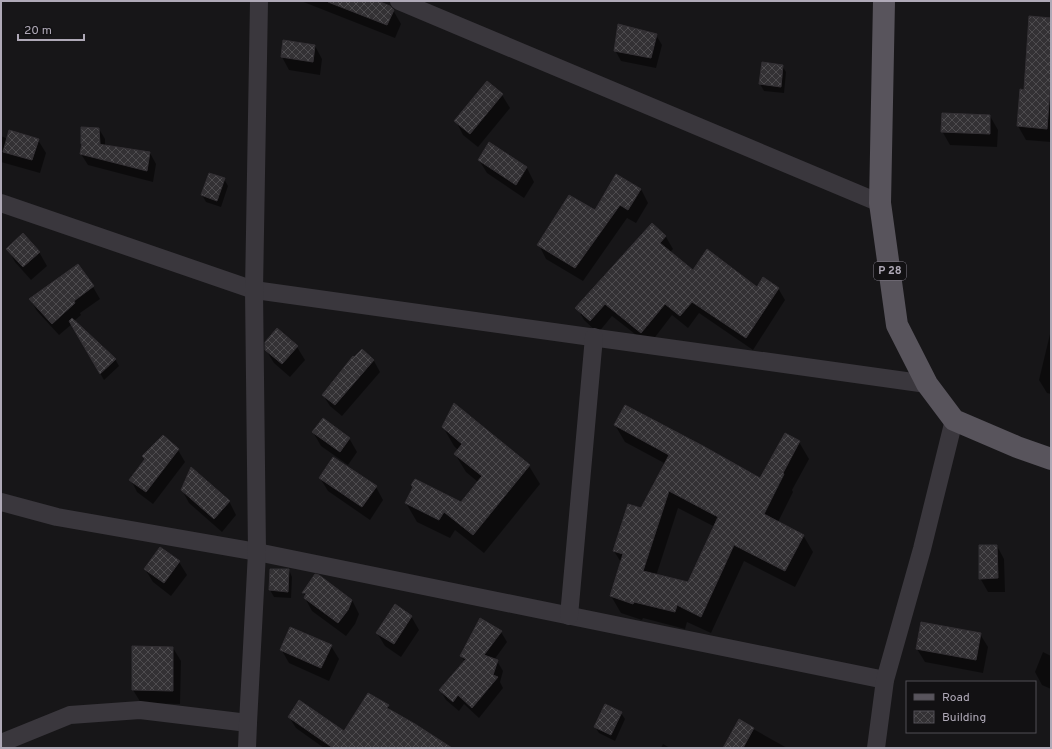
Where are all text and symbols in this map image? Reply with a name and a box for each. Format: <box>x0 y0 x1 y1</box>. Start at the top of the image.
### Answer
scale bar <box>18 16 84 42</box>
text: 20 m <box>24 23 52 39</box>
road number: P 28 <box>874 262 906 280</box>
legend <box>906 681 1036 733</box>
text: Road <box>942 690 970 706</box>
text: Building <box>942 710 986 726</box>

